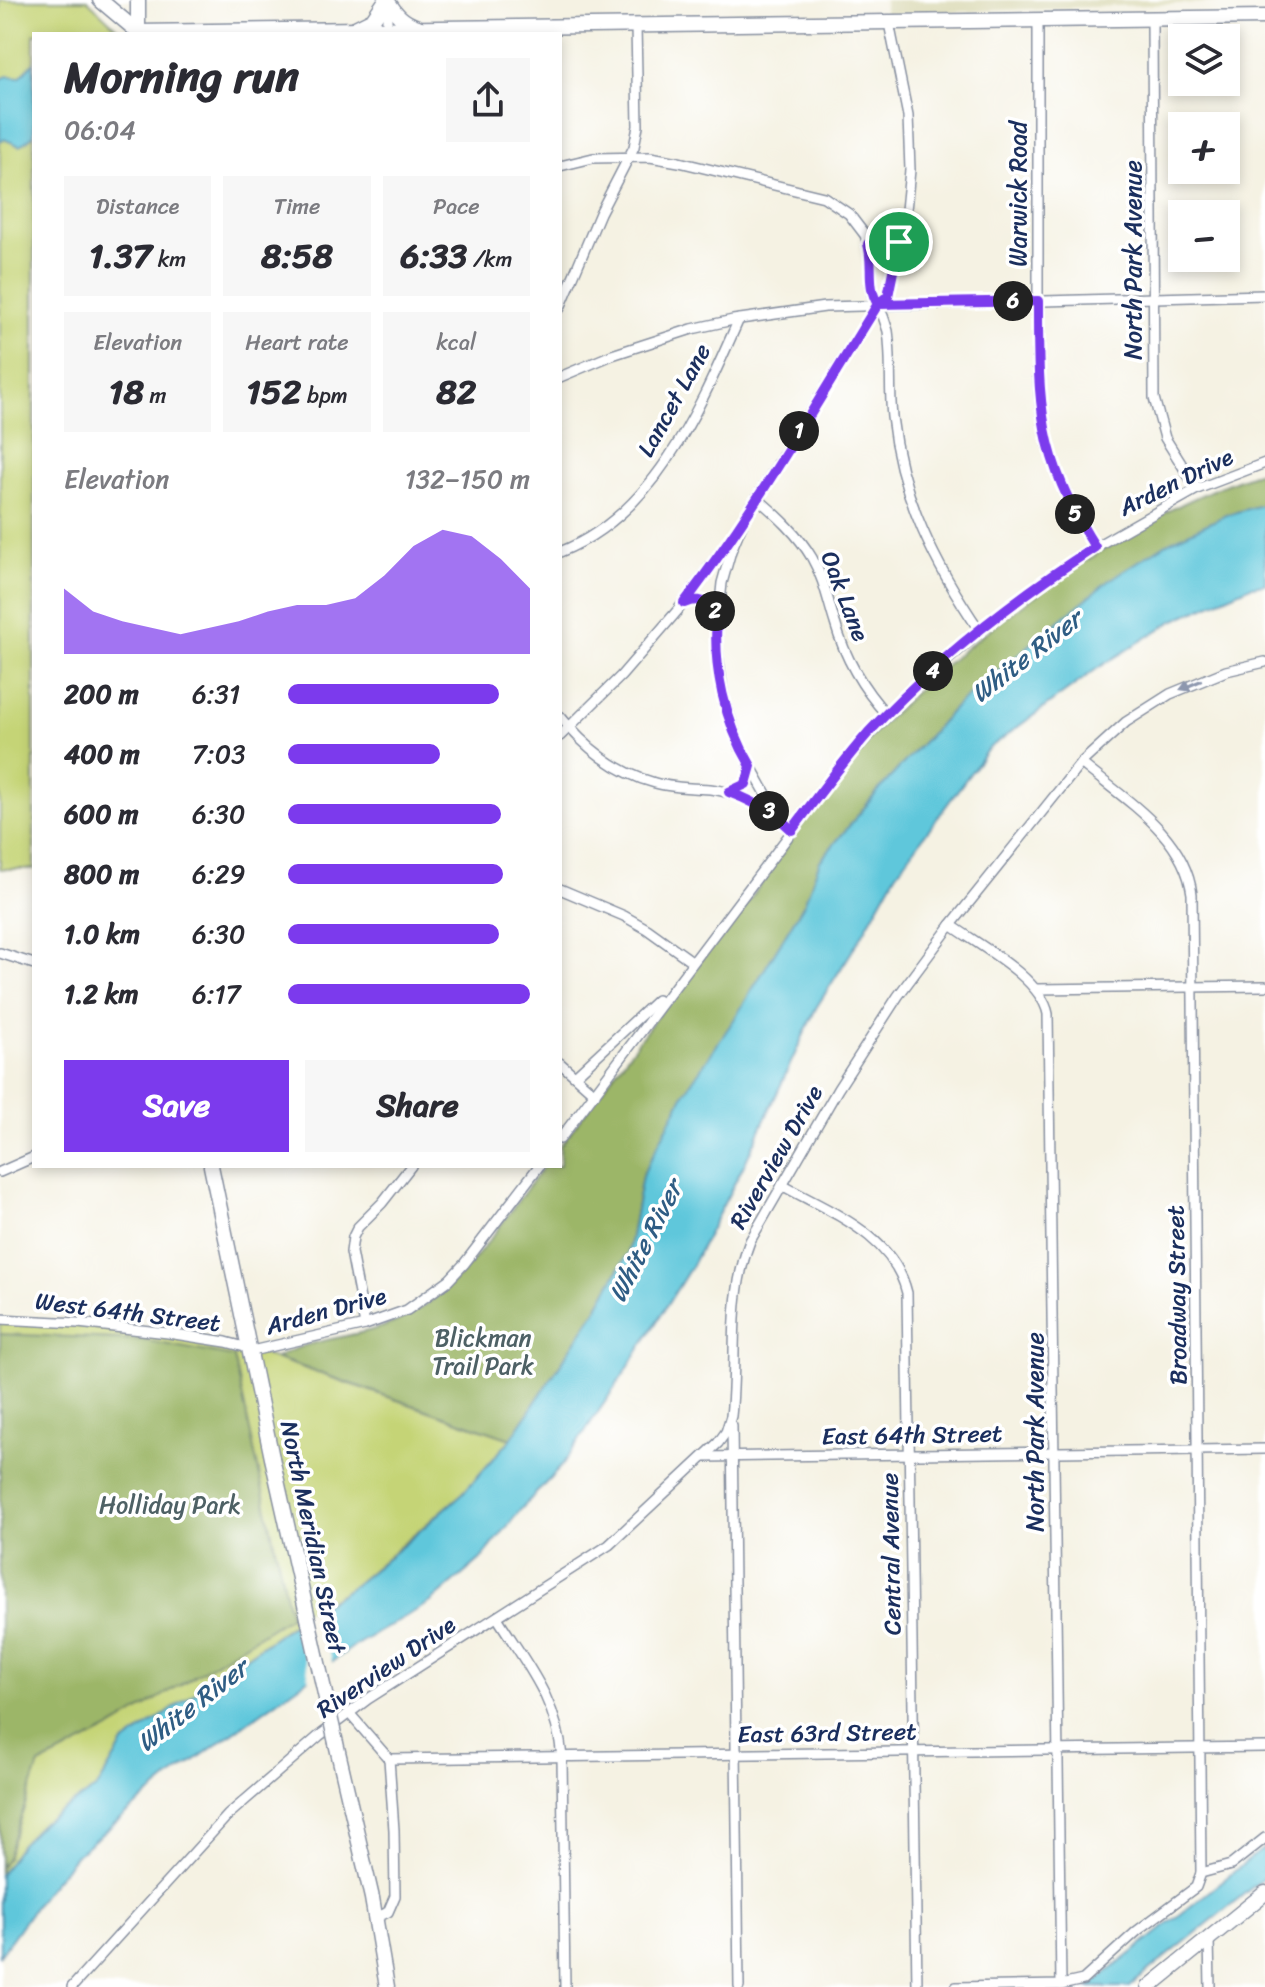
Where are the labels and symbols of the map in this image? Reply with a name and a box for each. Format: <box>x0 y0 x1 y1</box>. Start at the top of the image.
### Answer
street label: Warwick Road <box>997 120 1039 267</box>
street label: North Park Avenue <box>1112 160 1154 360</box>
pin <box>865 208 933 276</box>
pin: 6 <box>993 281 1033 321</box>
street label: Lancet Lane <box>625 335 723 465</box>
pin: 1 <box>779 411 819 451</box>
street label: Arden Drive <box>1110 436 1241 528</box>
pin: 5 <box>1055 494 1095 534</box>
street label: Oak Lane <box>809 544 882 648</box>
pin: 2 <box>695 591 735 631</box>
water label: White River <box>960 595 1095 715</box>
pin: 4 <box>913 651 953 691</box>
one-way arrow <box>1179 678 1203 691</box>
pin: 3 <box>749 791 789 831</box>
street label: Riverview Drive <box>718 1076 835 1237</box>
water label: White River <box>595 1168 697 1310</box>
street label: Broadway Street <box>1154 1205 1200 1385</box>
street label: Arden Drive <box>260 1275 391 1348</box>
street label: West 64th Street <box>33 1280 223 1344</box>
park label: Blickman Trail Park <box>432 1317 534 1387</box>
street label: North Park Avenue <box>1014 1332 1056 1532</box>
street label: East 64th Street <box>821 1412 1003 1458</box>
street label: North Meridian Street <box>268 1417 358 1659</box>
street label: Central Avenue <box>869 1472 913 1636</box>
park label: Holliday Park <box>99 1484 241 1526</box>
street label: Riverview Drive <box>308 1604 465 1729</box>
water label: White River <box>126 1644 261 1764</box>
street label: East 63rd Street <box>737 1710 917 1756</box>

